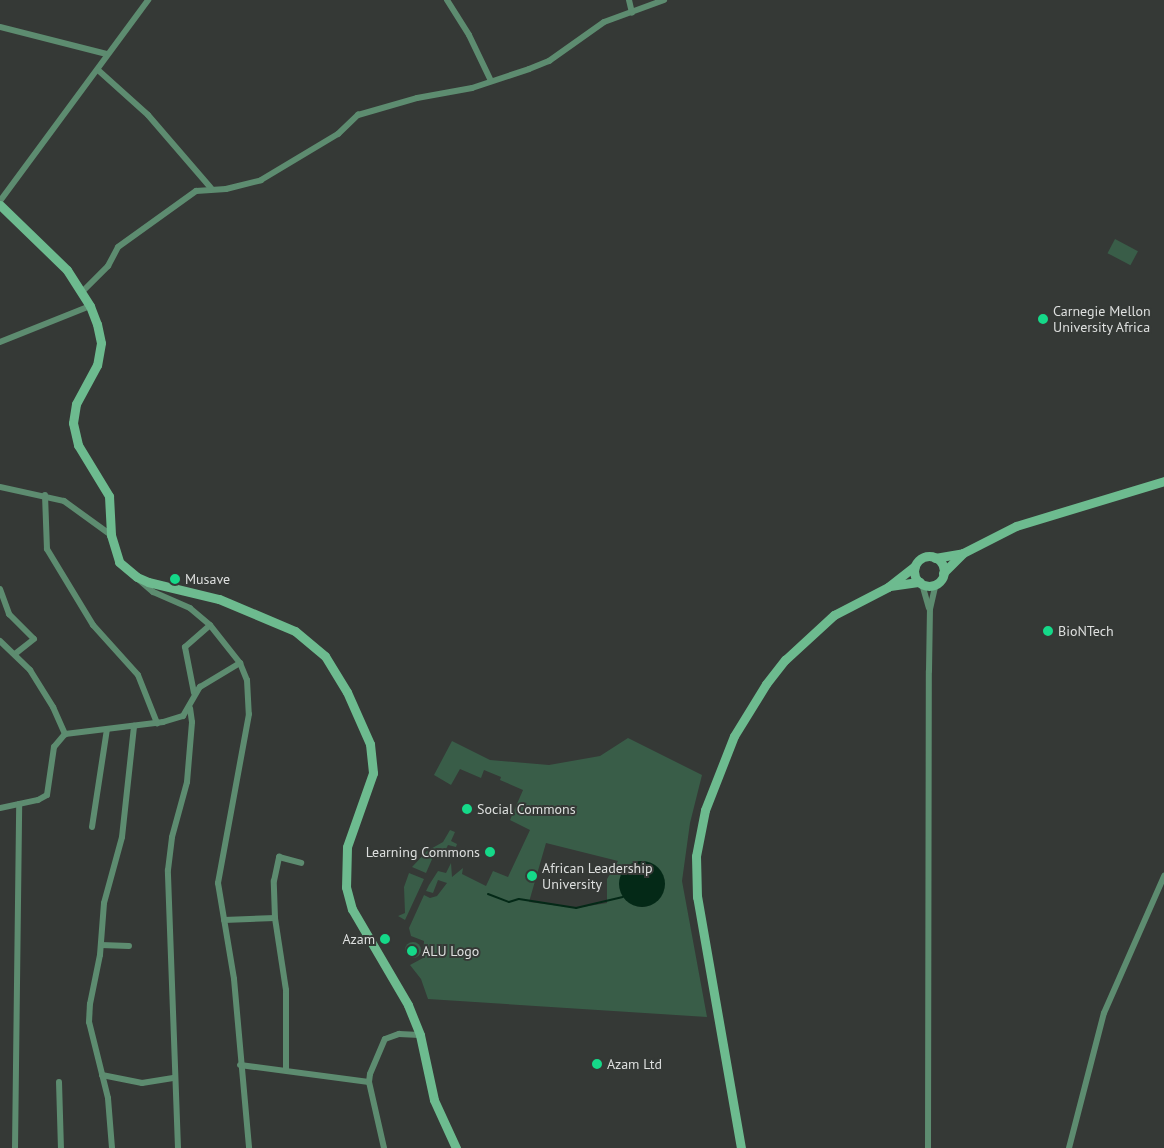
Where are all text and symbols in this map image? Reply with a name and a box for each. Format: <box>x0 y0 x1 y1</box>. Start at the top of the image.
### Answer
place label: Carnegie Mellon University Africa <box>1053 303 1151 336</box>
marker: Carnegie Mellon University Africa <box>1037 313 1049 325</box>
place label: Musave <box>185 571 230 587</box>
marker: Musave <box>169 573 181 585</box>
place label: BioNTech <box>1058 623 1114 639</box>
marker: BioNTech <box>1042 625 1054 637</box>
place label: Social Commons <box>477 801 576 817</box>
marker: Social Commons <box>461 803 473 815</box>
place label: Learning Commons <box>366 844 480 860</box>
marker: Learning Commons <box>484 846 496 858</box>
place label: African Leadership University <box>542 860 653 892</box>
marker: African Leadership University <box>526 870 538 882</box>
place label: Azam <box>343 931 375 947</box>
marker: Azam <box>379 933 391 945</box>
place label: ALU Logo <box>422 943 479 959</box>
marker: ALU Logo <box>406 945 418 957</box>
place label: Azam Ltd <box>607 1056 662 1072</box>
marker: Azam Ltd <box>591 1058 603 1070</box>

